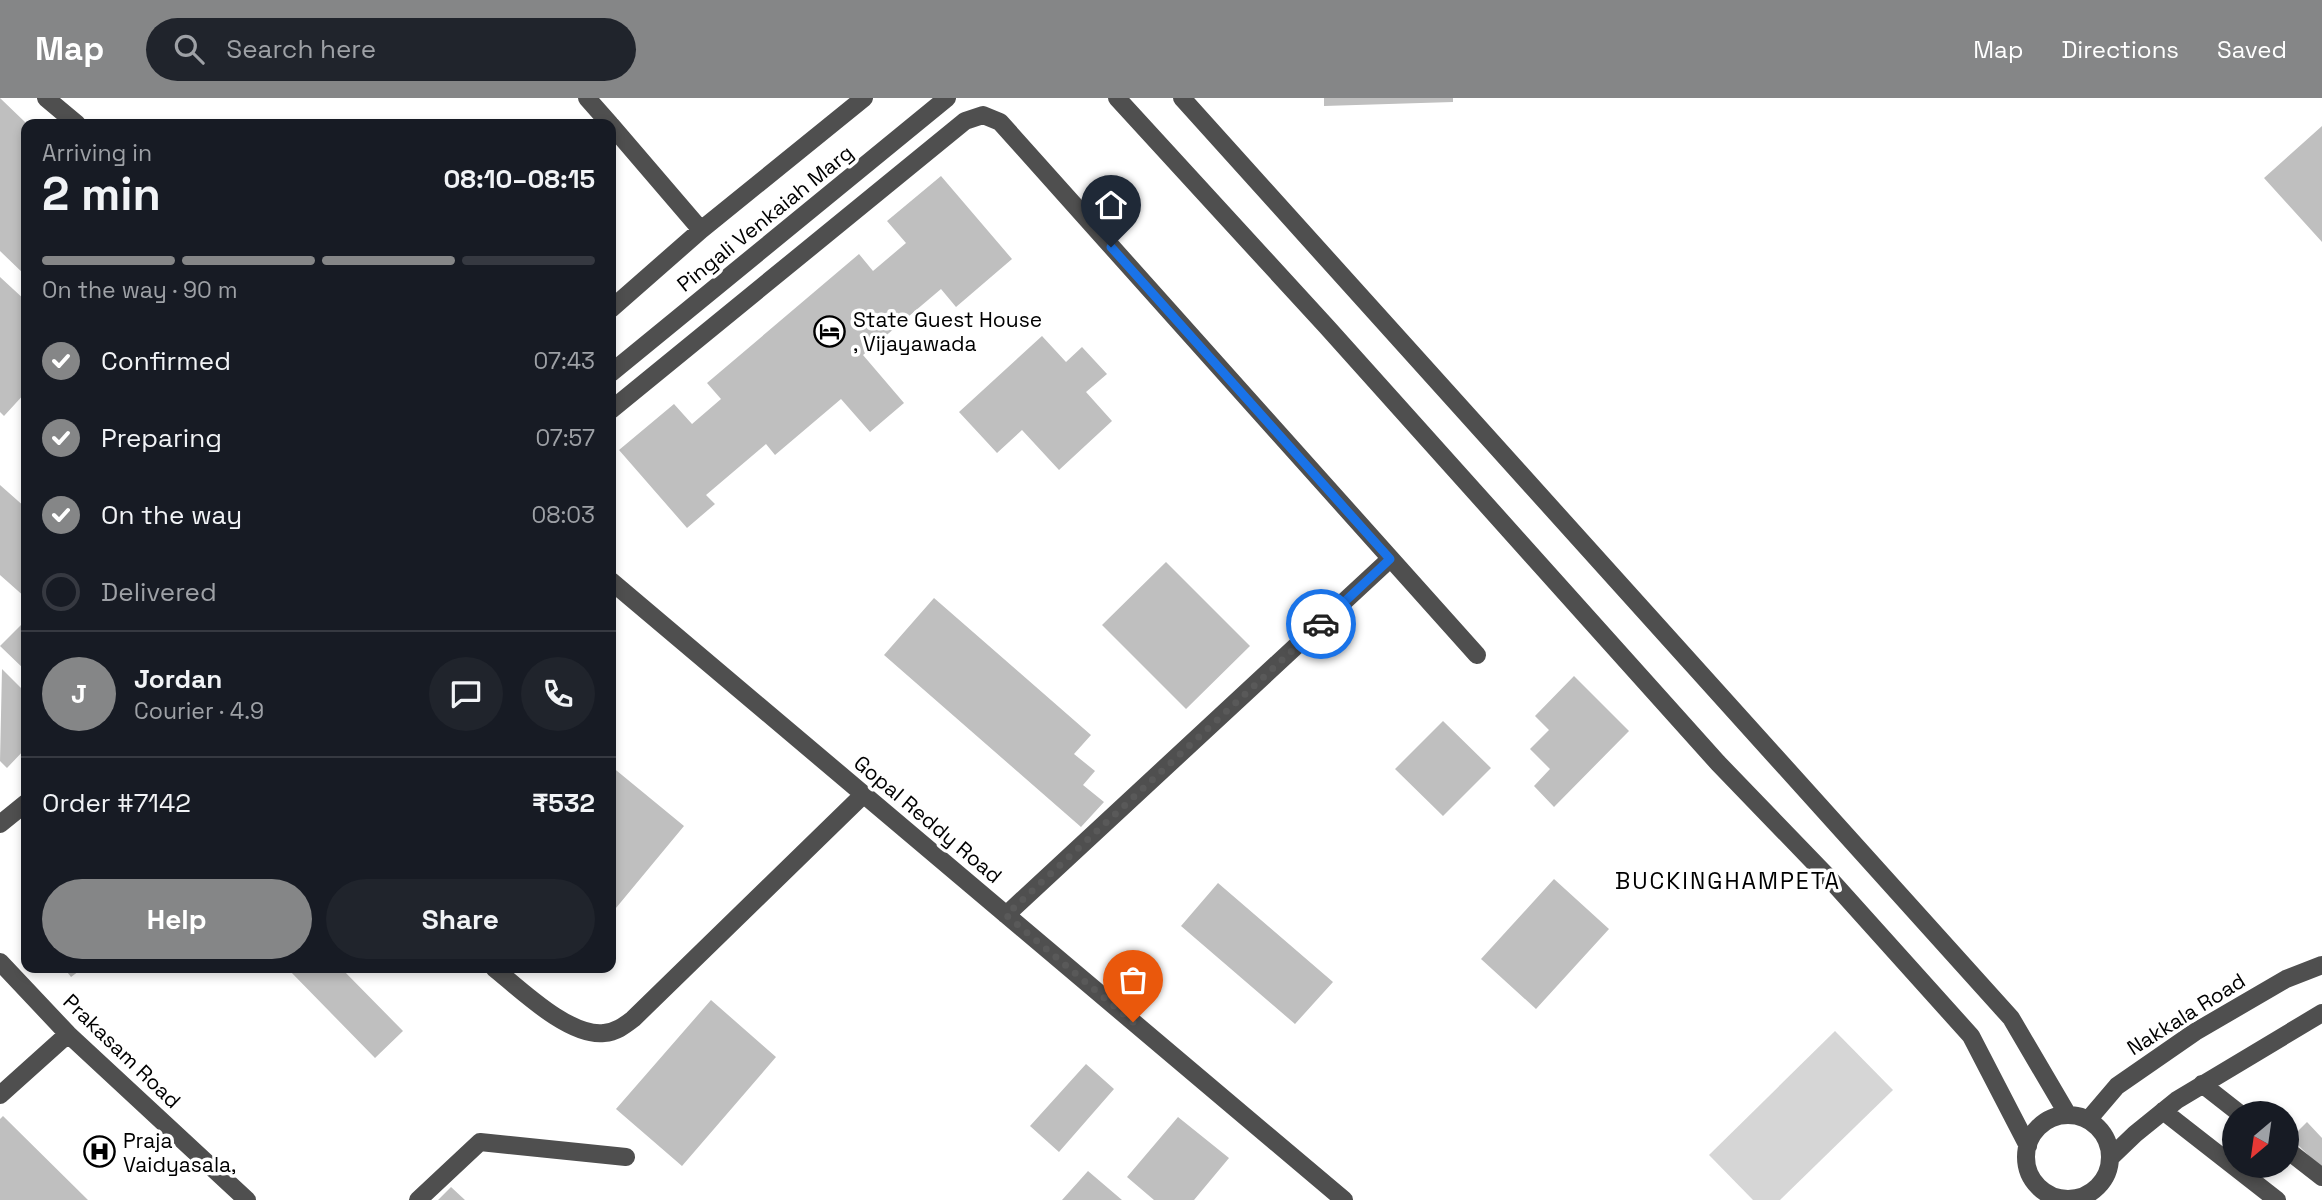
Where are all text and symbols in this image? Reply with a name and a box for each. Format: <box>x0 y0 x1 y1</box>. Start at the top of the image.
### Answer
search box <box>146 18 636 81</box>
text: Map <box>35 28 104 70</box>
icon: search <box>170 30 208 68</box>
text: Search here <box>226 32 376 66</box>
text: Map <box>1973 34 2023 65</box>
text: Directions <box>2061 34 2179 65</box>
text: Saved <box>2217 34 2287 65</box>
text: Arriving in <box>42 138 152 168</box>
street label: Pingali Venkaiah Marg <box>671 139 859 297</box>
text: 08:10–08:15 <box>443 162 595 196</box>
text: 2 min <box>42 165 161 223</box>
pin <box>1081 175 1141 247</box>
icon: home <box>1092 186 1130 224</box>
text: On the way · 90 m <box>42 275 237 305</box>
place label: State Guest House , Vijayawada <box>853 306 1042 357</box>
hotel icon: State Guest House , Vijayawada <box>813 314 847 348</box>
icon: check <box>42 342 80 380</box>
text: Confirmed <box>101 344 231 378</box>
text: 07:43 <box>534 346 595 376</box>
icon: check <box>42 419 80 457</box>
text: Preparing <box>101 421 222 455</box>
text: 07:57 <box>535 423 595 453</box>
icon: check <box>42 496 80 534</box>
text: On the way <box>101 498 242 532</box>
text: 08:03 <box>531 500 595 530</box>
text: Delivered <box>101 575 217 609</box>
courier <box>1286 589 1356 659</box>
icon: car <box>1302 605 1340 643</box>
button: chat <box>429 657 503 731</box>
button: phone <box>521 657 595 731</box>
text: Jordan <box>134 662 222 696</box>
text: J <box>71 677 87 711</box>
text: Courier · 4.9 <box>134 696 264 726</box>
street label: Gopal Reddy Road <box>848 749 1008 889</box>
text: Order #7142 <box>42 786 191 820</box>
text: ₹532 <box>532 786 595 820</box>
district label: BUCKINGHAMPETA <box>1615 866 1841 896</box>
button: Help <box>42 879 312 959</box>
button: Share <box>326 879 595 959</box>
pin <box>1103 950 1163 1022</box>
icon: bag <box>1114 961 1152 999</box>
street label: Nakkala Road <box>2122 967 2250 1061</box>
street label: Prakasam Road <box>57 988 187 1114</box>
north arrow <box>2222 1101 2300 1178</box>
map controls <box>2222 1101 2299 1178</box>
place label: Praja Vaidyasala, <box>123 1127 236 1178</box>
hospital icon: Praja Vaidyasala, <box>83 1135 117 1169</box>

